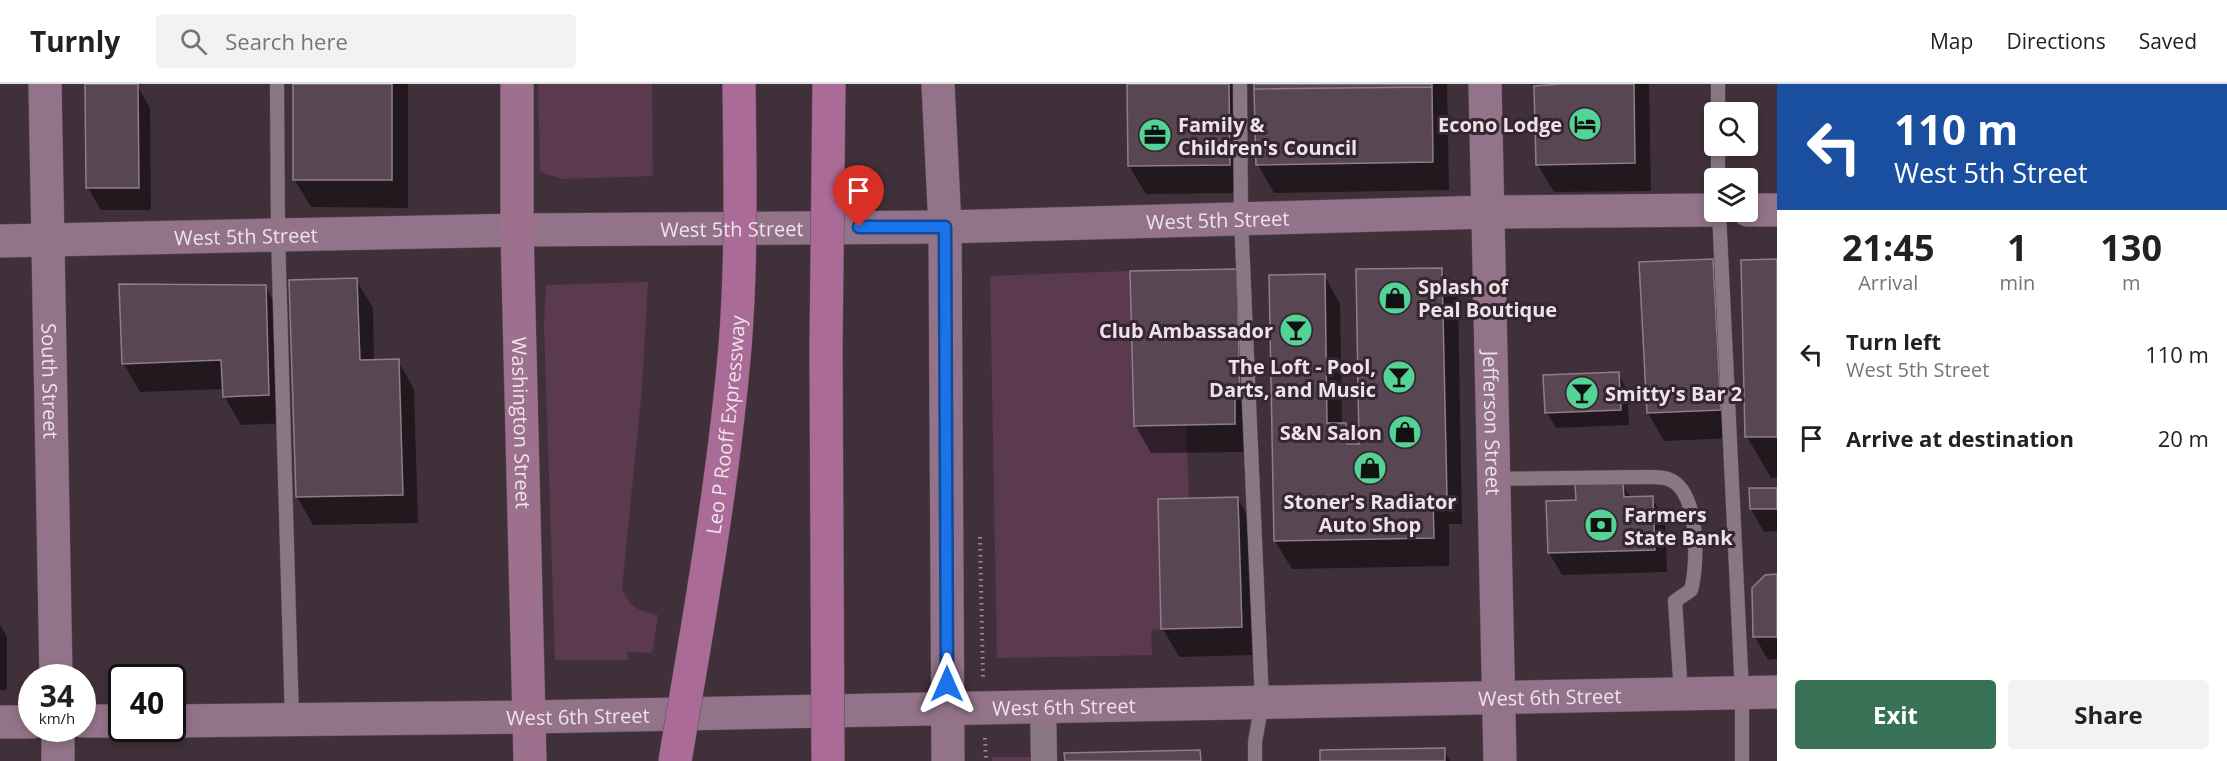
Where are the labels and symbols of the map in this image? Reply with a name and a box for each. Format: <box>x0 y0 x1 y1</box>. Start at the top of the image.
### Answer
hotel icon: Econo Lodge <box>1567 106 1603 142</box>
place label: Family & Children's Council <box>1178 111 1357 161</box>
place label: Econo Lodge <box>1438 111 1562 138</box>
office icon: Family & Children's Council <box>1137 117 1173 153</box>
pin <box>833 165 884 227</box>
street label: West 5th Street <box>1146 204 1290 235</box>
street label: West 5th Street <box>660 214 804 242</box>
street label: West 5th Street <box>174 221 318 251</box>
place label: Splash of Peal Boutique <box>1418 273 1557 323</box>
shop icon: Splash of Peal Boutique <box>1377 280 1413 316</box>
bar icon: Club Ambassador <box>1278 312 1314 348</box>
street label: Leo P Rooff Expressway <box>699 314 751 536</box>
place label: Club Ambassador <box>1099 317 1273 344</box>
street label: South Street <box>36 323 65 439</box>
street label: Washington Street <box>506 337 537 509</box>
street label: Jefferson Street <box>1477 348 1508 495</box>
place label: The Loft - Pool, Darts, and Music <box>1209 353 1376 403</box>
bar icon: The Loft - Pool, Darts, and Music <box>1381 359 1417 395</box>
bar icon: Smitty's Bar 2 <box>1564 375 1600 411</box>
place label: Smitty's Bar 2 <box>1605 380 1742 407</box>
shop icon: S&N Salon <box>1387 414 1423 450</box>
place label: S&N Salon <box>1280 419 1382 446</box>
shop icon: Stoner's Radiator Auto Shop <box>1352 450 1388 486</box>
place label: Stoner's Radiator Auto Shop <box>1284 488 1456 538</box>
place label: Farmers State Bank <box>1624 501 1733 551</box>
bank icon: Farmers State Bank <box>1583 507 1619 543</box>
position arrow <box>915 652 979 716</box>
speed limit sign: 40 <box>108 664 186 742</box>
street label: West 6th Street <box>1478 682 1622 711</box>
street label: West 6th Street <box>992 691 1136 721</box>
street label: West 6th Street <box>506 701 650 731</box>

